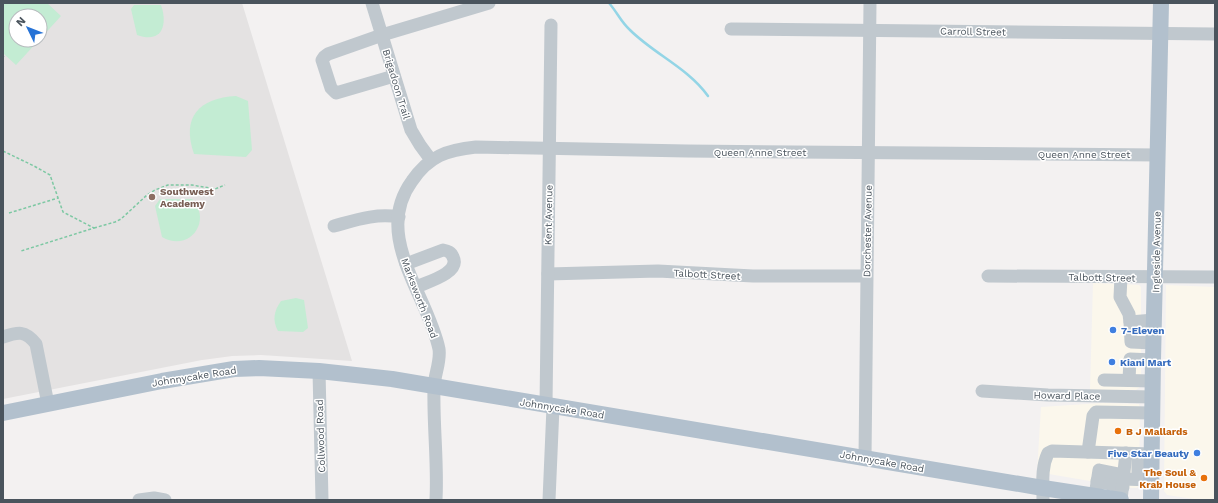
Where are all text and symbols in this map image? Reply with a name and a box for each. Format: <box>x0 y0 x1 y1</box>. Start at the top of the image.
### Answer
north arrow <box>8 8 48 48</box>
text: N <box>14 14 29 29</box>
street label: Carroll Street <box>940 25 1007 38</box>
street label: Brigadoon Trail <box>381 48 412 120</box>
street label: Queen Anne Street <box>714 147 807 158</box>
street label: Queen Anne Street <box>1038 149 1131 160</box>
street label: Kent Avenue <box>542 184 555 245</box>
street label: Dorchester Avenue <box>861 185 874 277</box>
place label: Southwest Academy <box>160 186 214 209</box>
marker: Southwest Academy <box>147 192 157 202</box>
street label: Ingleside Avenue <box>1150 211 1163 293</box>
street label: Marksworth Road <box>399 257 440 340</box>
street label: Talbott Street <box>673 267 742 282</box>
street label: Talbott Street <box>1068 271 1136 284</box>
marker: 7-Eleven <box>1108 325 1118 335</box>
place label: 7-Eleven <box>1121 325 1165 336</box>
marker: Kiani Mart <box>1107 357 1117 367</box>
place label: Kiani Mart <box>1120 357 1172 368</box>
street label: Johnnycake Road <box>151 364 237 389</box>
street label: Howard Place <box>1033 389 1101 402</box>
street label: Johnnycake Road <box>519 396 605 421</box>
street label: Collwood Road <box>314 399 327 473</box>
marker: B J Mallards <box>1113 426 1123 436</box>
place label: B J Mallards <box>1126 426 1188 437</box>
place label: Five Star Beauty <box>1107 448 1189 459</box>
marker: Five Star Beauty <box>1192 448 1202 458</box>
street label: Johnnycake Road <box>839 449 925 474</box>
place label: The Soul & Krab House <box>1139 467 1197 490</box>
marker: The Soul & Krab House <box>1199 473 1209 483</box>

